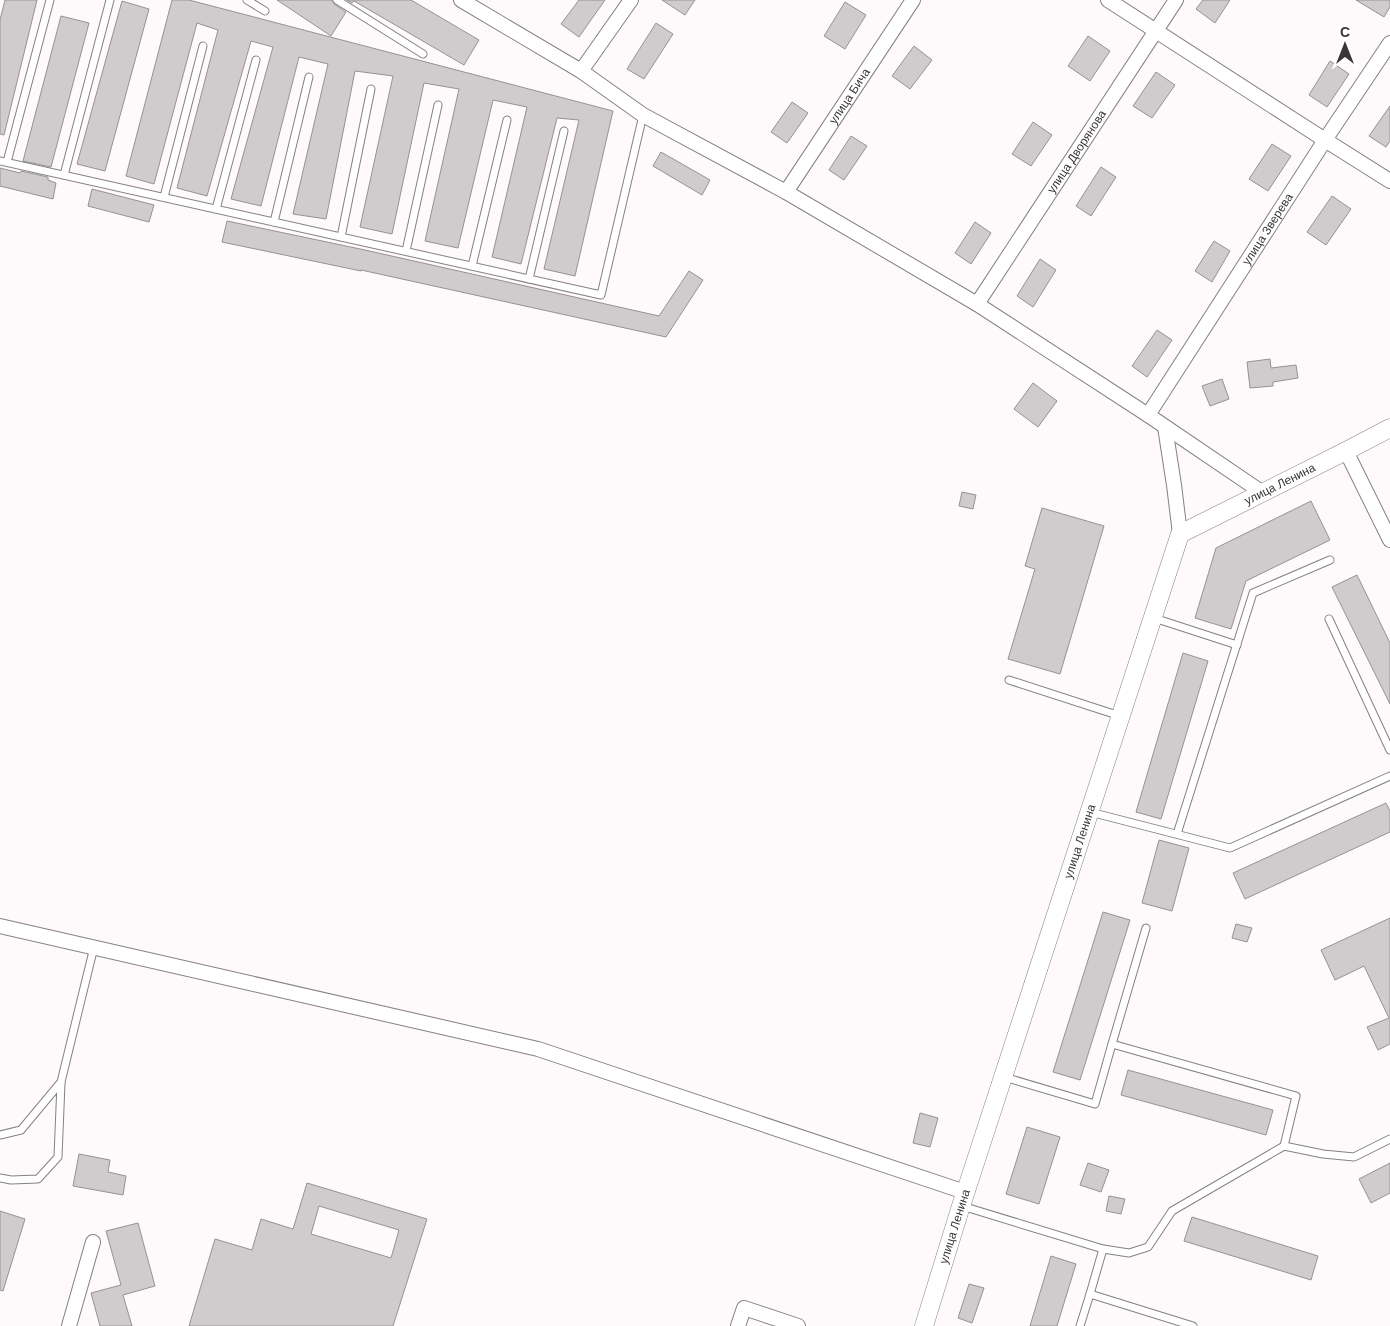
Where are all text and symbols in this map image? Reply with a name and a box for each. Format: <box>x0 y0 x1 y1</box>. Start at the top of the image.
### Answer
north arrow <box>1320 20 1370 70</box>
text: С <box>1340 23 1350 41</box>
street label: улица Бича <box>825 65 874 127</box>
street label: улица Дворянова <box>1044 107 1110 197</box>
street label: улица Зверева <box>1238 190 1297 268</box>
street label: улица Ленина <box>1242 459 1318 509</box>
street label: улица Ленина <box>1060 802 1100 881</box>
street label: улица Ленина <box>936 1187 974 1266</box>

